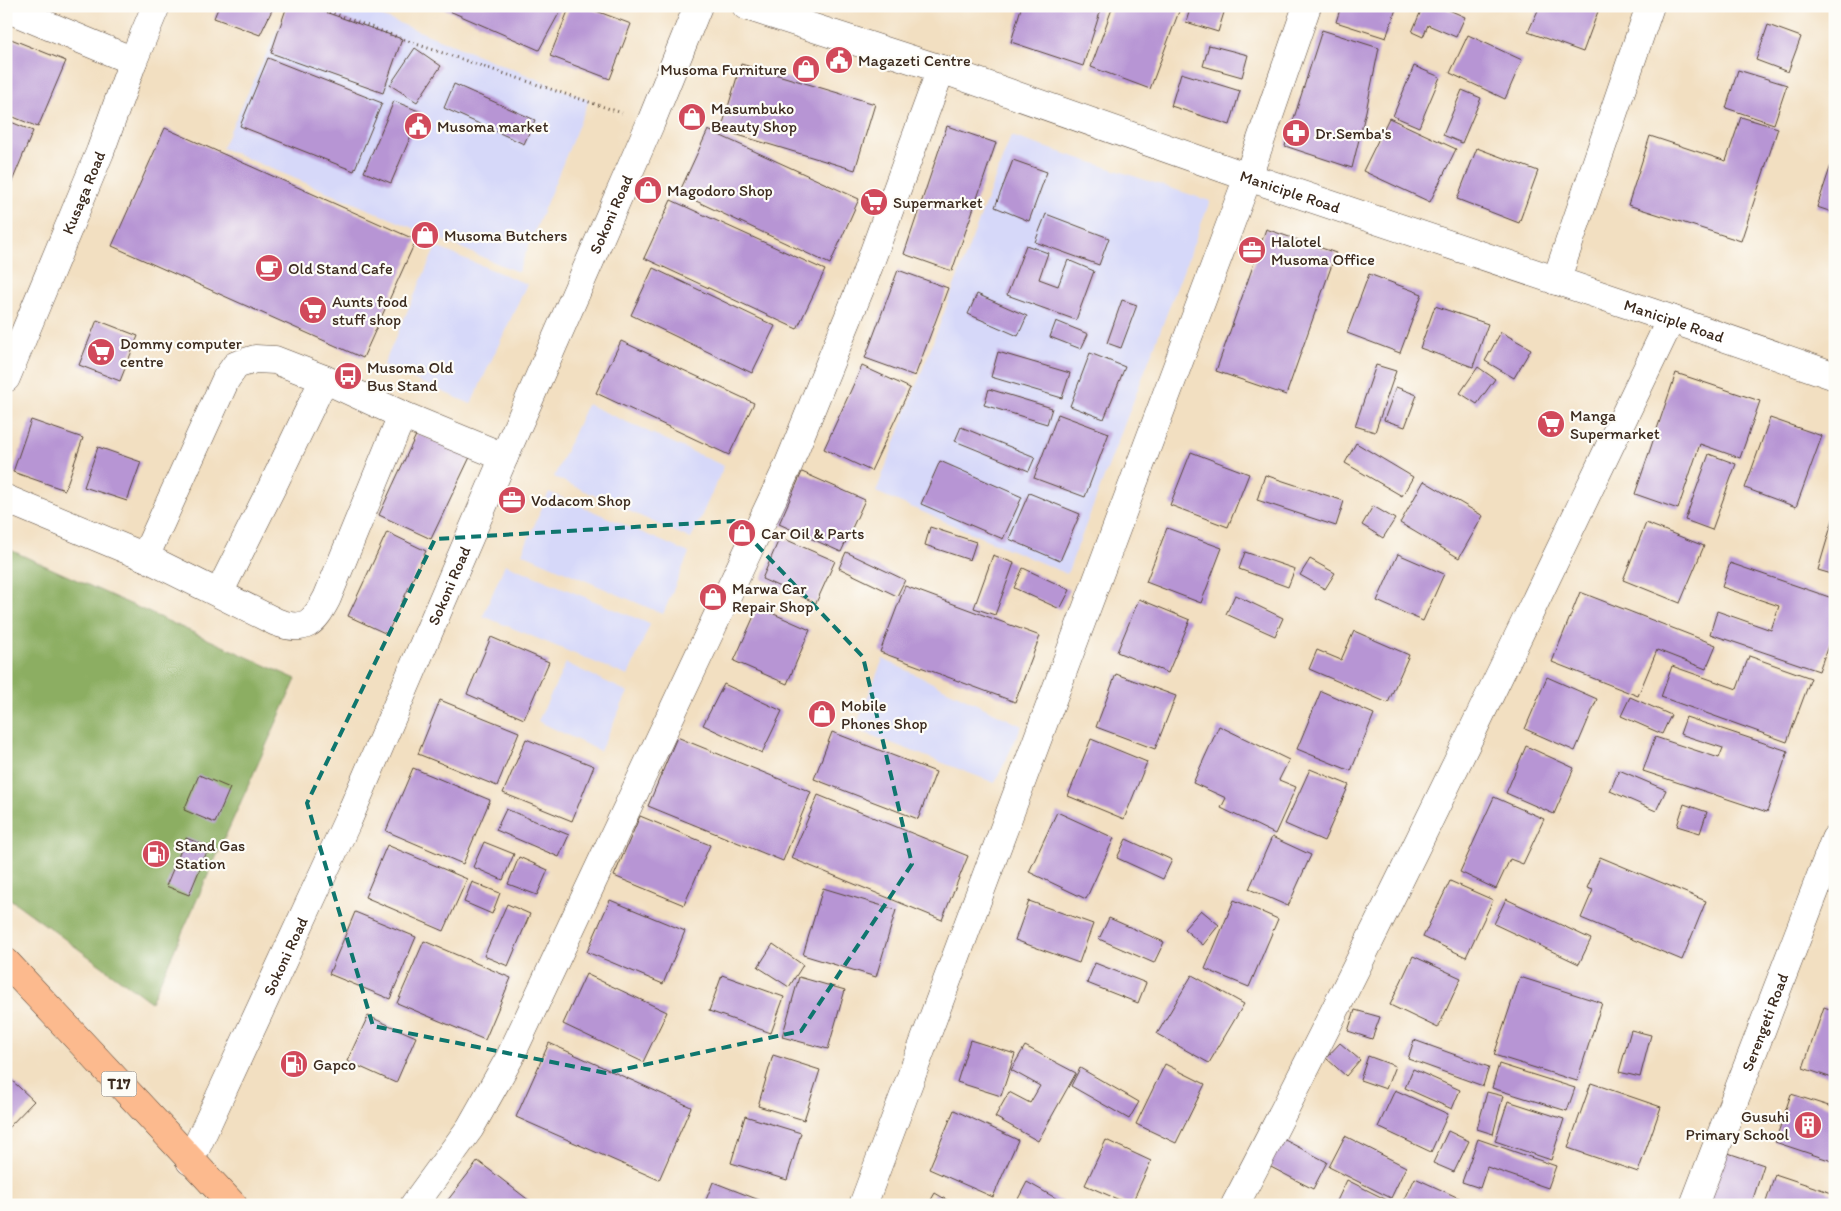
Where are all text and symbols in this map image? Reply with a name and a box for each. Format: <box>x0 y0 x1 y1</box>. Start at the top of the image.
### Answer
public building icon: Magazeti Centre <box>824 45 854 75</box>
place label: Magazeti Centre <box>858 51 971 70</box>
shop icon: Musoma Furniture <box>791 54 821 84</box>
place label: Musoma Furniture <box>660 60 787 79</box>
place label: Masumbuko Beauty Shop <box>711 99 797 136</box>
shop icon: Masumbuko Beauty Shop <box>677 102 707 132</box>
public building icon: Musoma market <box>403 111 433 141</box>
place label: Musoma market <box>437 117 548 136</box>
pharmacy icon: Dr.Semba's <box>1281 118 1311 148</box>
place label: Dr.Semba's <box>1315 124 1392 143</box>
street label: Kusaga Road <box>57 148 109 237</box>
street label: Maniciple Road <box>1238 166 1343 217</box>
street label: Sokoni Road <box>585 172 636 257</box>
shop icon: Magodoro Shop <box>633 175 663 205</box>
place label: Magodoro Shop <box>667 181 773 200</box>
supermarket icon: Supermarket <box>859 187 889 217</box>
place label: Supermarket <box>893 193 983 212</box>
shop icon: Musoma Butchers <box>410 220 440 250</box>
place label: Musoma Butchers <box>444 226 567 245</box>
place label: Halotel Musoma Office <box>1271 232 1375 269</box>
office icon: Halotel Musoma Office <box>1237 235 1267 265</box>
cafe icon: Old Stand Cafe <box>254 253 284 283</box>
place label: Old Stand Cafe <box>288 259 393 278</box>
place label: Aunts food stuff shop <box>332 292 408 329</box>
street label: Maniciple Road <box>1622 294 1727 346</box>
supermarket icon: Aunts food stuff shop <box>298 295 328 325</box>
place label: Dommy computer centre <box>120 334 242 371</box>
supermarket icon: Dommy computer centre <box>86 337 116 367</box>
place label: Musoma Old Bus Stand <box>367 358 454 395</box>
bus stop icon: Musoma Old Bus Stand <box>333 361 363 391</box>
place label: Manga Supermarket <box>1570 406 1660 443</box>
supermarket icon: Manga Supermarket <box>1536 409 1566 439</box>
office icon: Vodacom Shop <box>497 485 527 515</box>
place label: Vodacom Shop <box>531 491 631 510</box>
shop icon: Car Oil & Parts <box>727 518 757 548</box>
place label: Car Oil & Parts <box>761 524 864 543</box>
street label: Sokoni Road <box>423 543 474 628</box>
place label: Marwa Car Repair Shop <box>732 579 813 616</box>
shop icon: Marwa Car Repair Shop <box>698 582 728 612</box>
place label: Mobile Phones Shop <box>841 696 928 733</box>
shop icon: Mobile Phones Shop <box>807 699 837 729</box>
place label: Stand Gas Station <box>175 836 245 873</box>
fuel station icon: Stand Gas Station <box>141 839 171 869</box>
street label: Sokoni Road <box>259 913 311 998</box>
street label: Serengeti Road <box>1737 970 1792 1074</box>
fuel station icon: Gapco <box>279 1049 309 1079</box>
place label: Gapco <box>313 1055 356 1074</box>
road number: T17 <box>102 1072 136 1096</box>
place label: Gusuhi Primary School <box>1686 1107 1789 1144</box>
building icon: Gusuhi Primary School <box>1793 1110 1823 1140</box>

